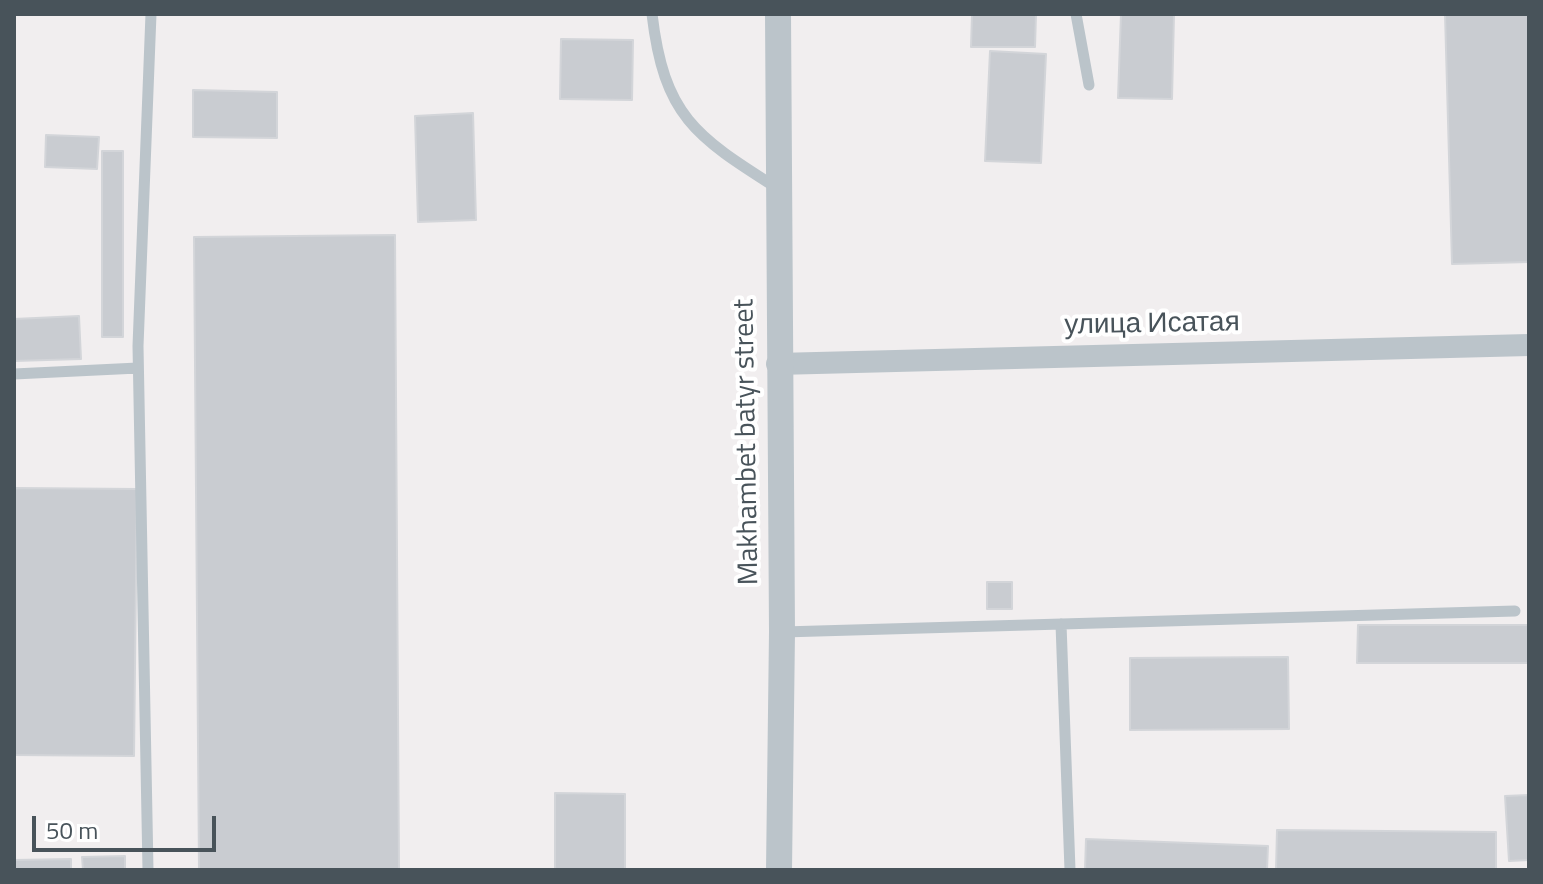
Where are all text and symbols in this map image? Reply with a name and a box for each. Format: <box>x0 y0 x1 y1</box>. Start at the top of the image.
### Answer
street label: Makhambet batyr street <box>729 299 767 585</box>
street label: улица Исатая <box>1064 307 1240 343</box>
scale bar <box>36 800 220 850</box>
text: 50 m <box>46 812 98 848</box>

